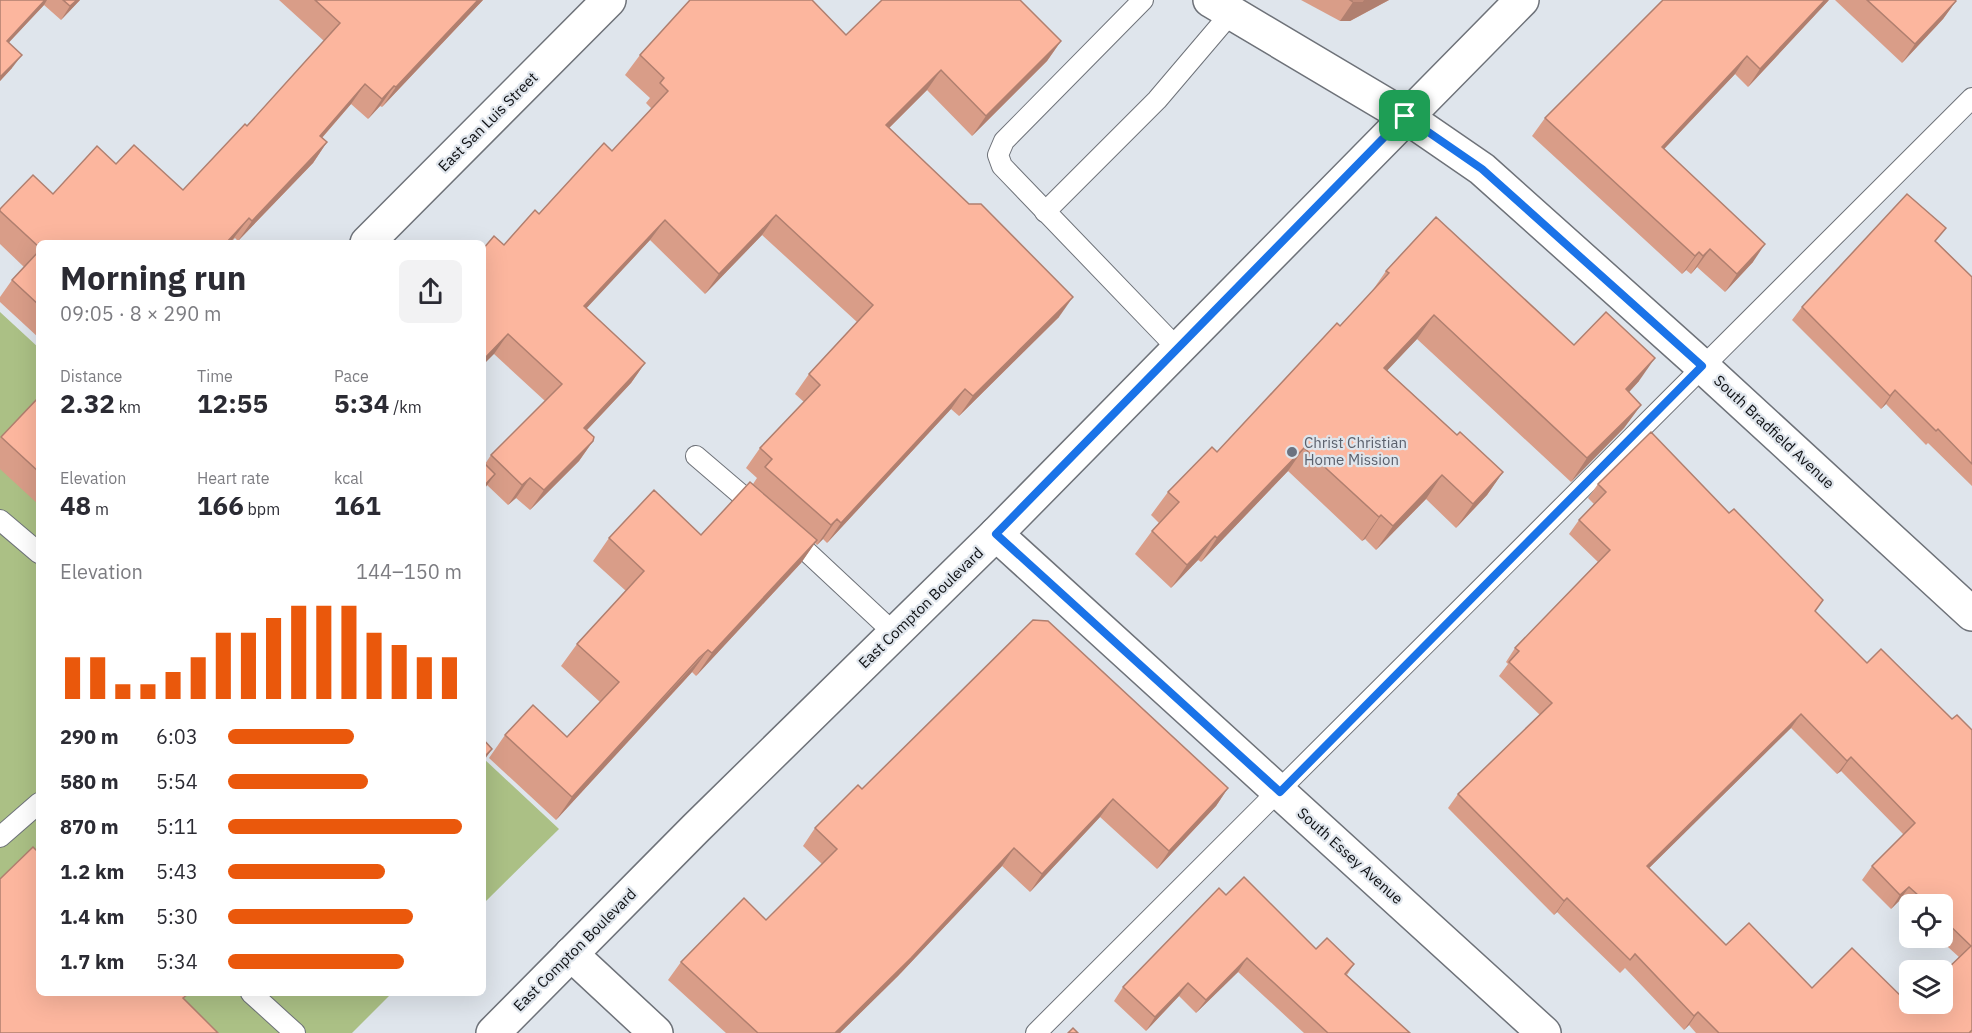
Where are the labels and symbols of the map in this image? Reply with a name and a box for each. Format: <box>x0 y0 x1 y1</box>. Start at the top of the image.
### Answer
street label: East San Luis Street <box>434 68 541 175</box>
pin <box>1379 90 1430 141</box>
street label: South Bradfield Avenue <box>1710 371 1839 492</box>
place label: Christ Christian Home Mission <box>1304 433 1407 469</box>
marker: Christ Christian Home Mission <box>1285 445 1299 459</box>
street label: East Compton Boulevard <box>854 543 987 672</box>
street label: South Essey Avenue <box>1294 803 1407 908</box>
street label: East Compton Boulevard <box>509 884 640 1015</box>

